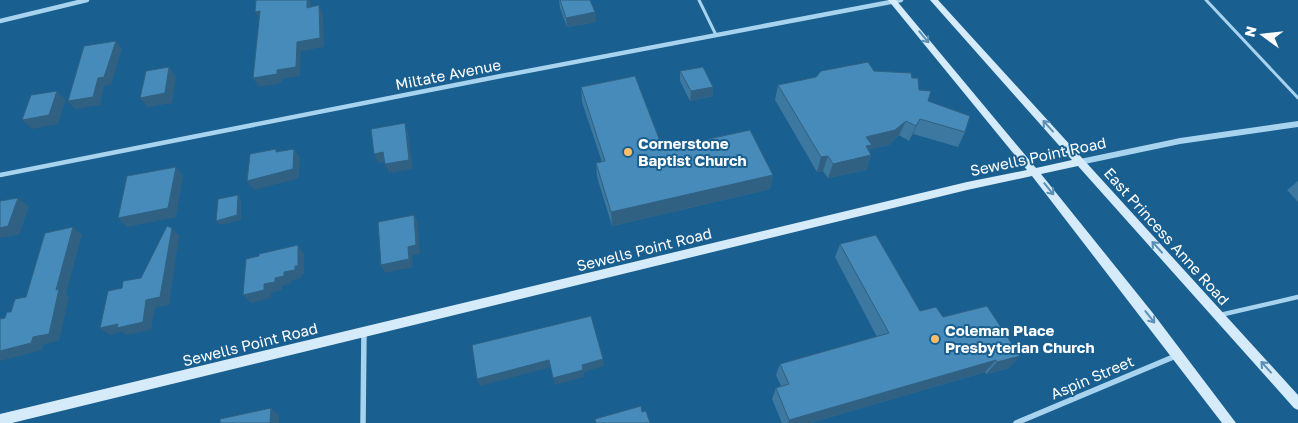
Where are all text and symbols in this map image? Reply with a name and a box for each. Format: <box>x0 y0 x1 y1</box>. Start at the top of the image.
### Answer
north arrow <box>1238 10 1288 60</box>
text: N <box>1240 24 1260 39</box>
one-way arrow <box>918 31 929 44</box>
street label: Miltate Avenue <box>394 55 503 93</box>
one-way arrow <box>1042 120 1054 133</box>
street label: Sewells Point Road <box>968 133 1108 179</box>
place label: Cornerstone Baptist Church <box>638 134 747 169</box>
marker: Cornerstone Baptist Church <box>622 146 634 158</box>
street label: East Princess Anne Road <box>1101 164 1233 308</box>
one-way arrow <box>1044 183 1055 196</box>
street label: Sewells Point Road <box>575 224 713 274</box>
one-way arrow <box>1151 240 1163 253</box>
one-way arrow <box>1144 310 1155 323</box>
street label: Sewells Point Road <box>181 319 319 369</box>
place label: Coleman Place Presbyterian Church <box>945 321 1094 356</box>
marker: Coleman Place Presbyterian Church <box>929 333 941 345</box>
street label: Aspin Street <box>1048 351 1136 403</box>
one-way arrow <box>1260 361 1271 374</box>

